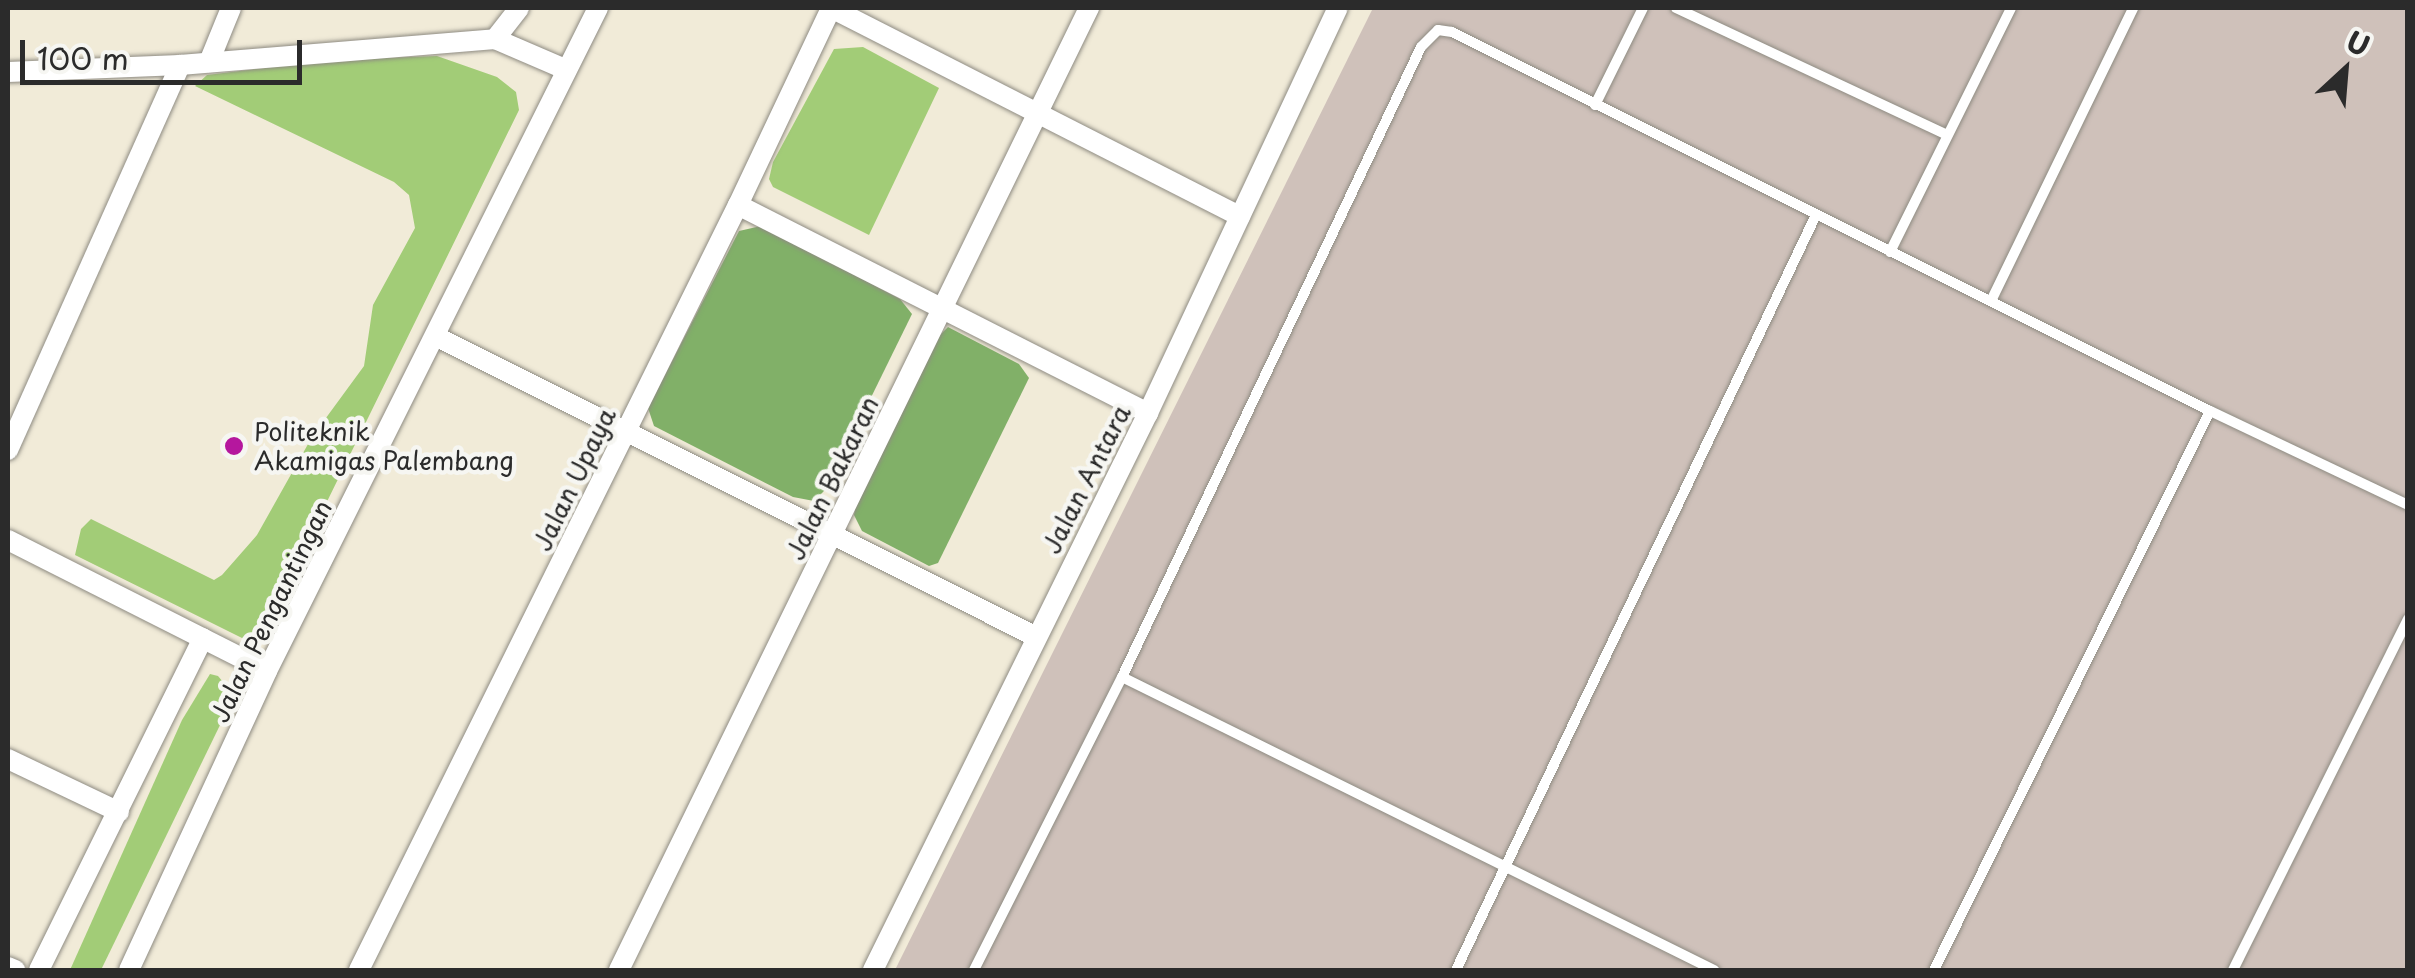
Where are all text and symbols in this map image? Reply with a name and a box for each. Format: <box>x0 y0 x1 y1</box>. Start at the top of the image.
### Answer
text: U <box>2339 19 2377 67</box>
scale bar <box>25 20 308 82</box>
north arrow <box>2295 20 2395 120</box>
text: 100 m <box>37 35 129 80</box>
street label: Jalan Bakaran <box>779 391 885 565</box>
street label: Jalan Antara <box>1036 400 1136 558</box>
street label: Jalan Upaya <box>526 403 622 555</box>
place label: Politeknik Akamigas Palembang <box>254 417 515 476</box>
marker: Politeknik Akamigas Palembang <box>223 435 245 457</box>
street label: Jalan Pengantingan <box>204 495 338 727</box>

